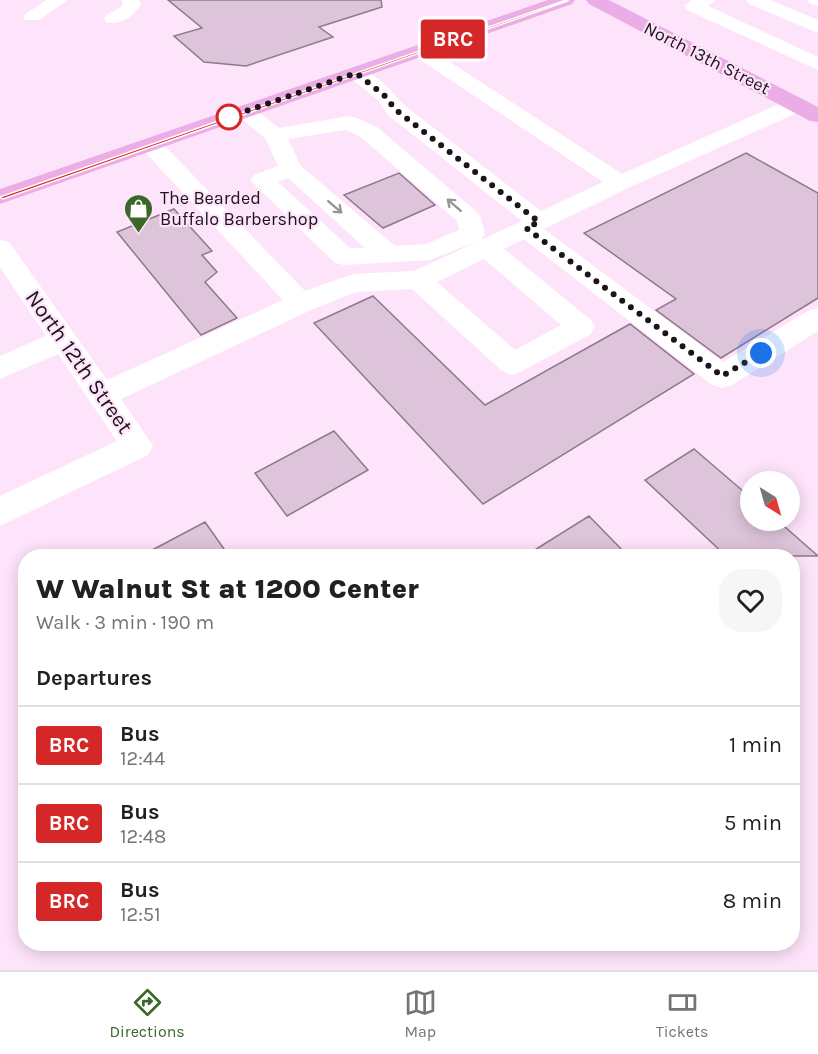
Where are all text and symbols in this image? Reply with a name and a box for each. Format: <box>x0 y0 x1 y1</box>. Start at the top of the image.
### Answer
street label: North 13th Street <box>640 17 774 99</box>
line badge: BRC <box>418 20 488 58</box>
text: BRC <box>433 27 473 51</box>
unlabelled marker <box>216 104 242 130</box>
place label: The Bearded Buffalo Barbershop <box>160 187 318 230</box>
shop icon: The Bearded Buffalo Barbershop <box>123 192 155 234</box>
one-way arrow <box>447 198 462 212</box>
one-way arrow <box>326 200 342 214</box>
street label: North 12th Street <box>20 285 138 439</box>
your location <box>746 338 776 368</box>
north arrow <box>740 471 800 531</box>
map controls <box>740 471 800 531</box>
button: heart <box>719 569 782 632</box>
text: W Walnut St at 1200 Center <box>36 572 419 605</box>
text: Walk · 3 min · 190 m <box>36 611 214 634</box>
text: Departures <box>36 665 152 691</box>
text: Bus <box>120 721 160 747</box>
text: 1 min <box>729 732 782 758</box>
text: BRC <box>49 733 89 757</box>
text: 12:44 <box>120 747 165 770</box>
text: Bus <box>120 799 160 825</box>
text: 5 min <box>724 810 782 836</box>
text: BRC <box>49 811 89 835</box>
text: 12:48 <box>120 825 166 848</box>
text: Bus <box>120 877 160 903</box>
text: 8 min <box>723 888 782 914</box>
text: BRC <box>49 889 89 913</box>
text: 12:51 <box>120 903 161 926</box>
tab: Directions <box>110 986 185 1041</box>
tab: Map <box>404 986 437 1041</box>
tab: Tickets <box>656 986 708 1041</box>

